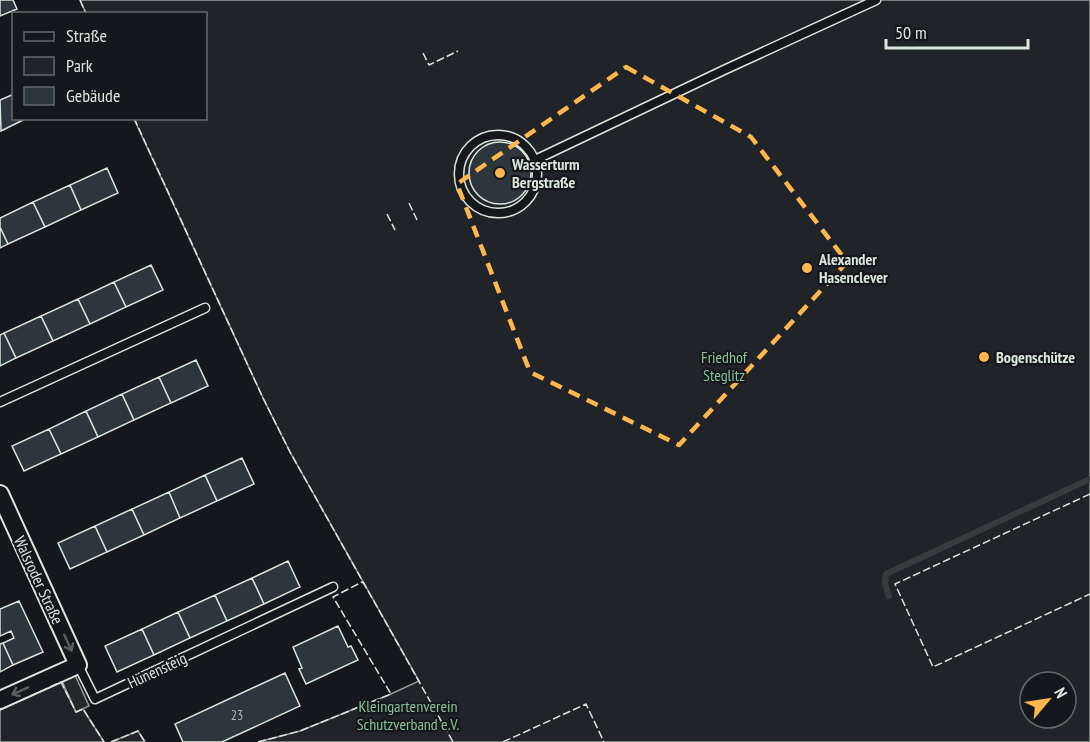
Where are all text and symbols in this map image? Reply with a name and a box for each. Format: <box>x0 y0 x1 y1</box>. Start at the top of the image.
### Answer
legend <box>12 12 207 120</box>
scale bar <box>886 12 1028 50</box>
text: 50 m <box>895 21 927 44</box>
text: Straße <box>66 24 107 47</box>
text: Park <box>66 54 93 77</box>
text: Gebäude <box>66 84 120 107</box>
place label: Wasserturm Bergstraße <box>511 154 580 192</box>
marker: Wasserturm Bergstraße <box>493 166 507 180</box>
place label: Alexander Hasenclever <box>818 249 888 287</box>
marker: Alexander Hasenclever <box>800 261 814 275</box>
park label: Friedhof Steglitz <box>701 347 748 385</box>
place label: Bogenschütze <box>996 347 1075 367</box>
marker: Bogenschütze <box>977 350 991 364</box>
street label: Walsroder Straße <box>10 533 68 627</box>
one-way arrow <box>63 633 74 651</box>
street label: Hünensteig <box>124 648 190 692</box>
north arrow <box>1018 670 1078 730</box>
text: N <box>1050 684 1072 701</box>
one-way arrow <box>11 687 29 698</box>
park label: Kleingartenverein Schutzverband e.V. <box>357 696 459 734</box>
house number: 23 <box>231 706 243 724</box>

